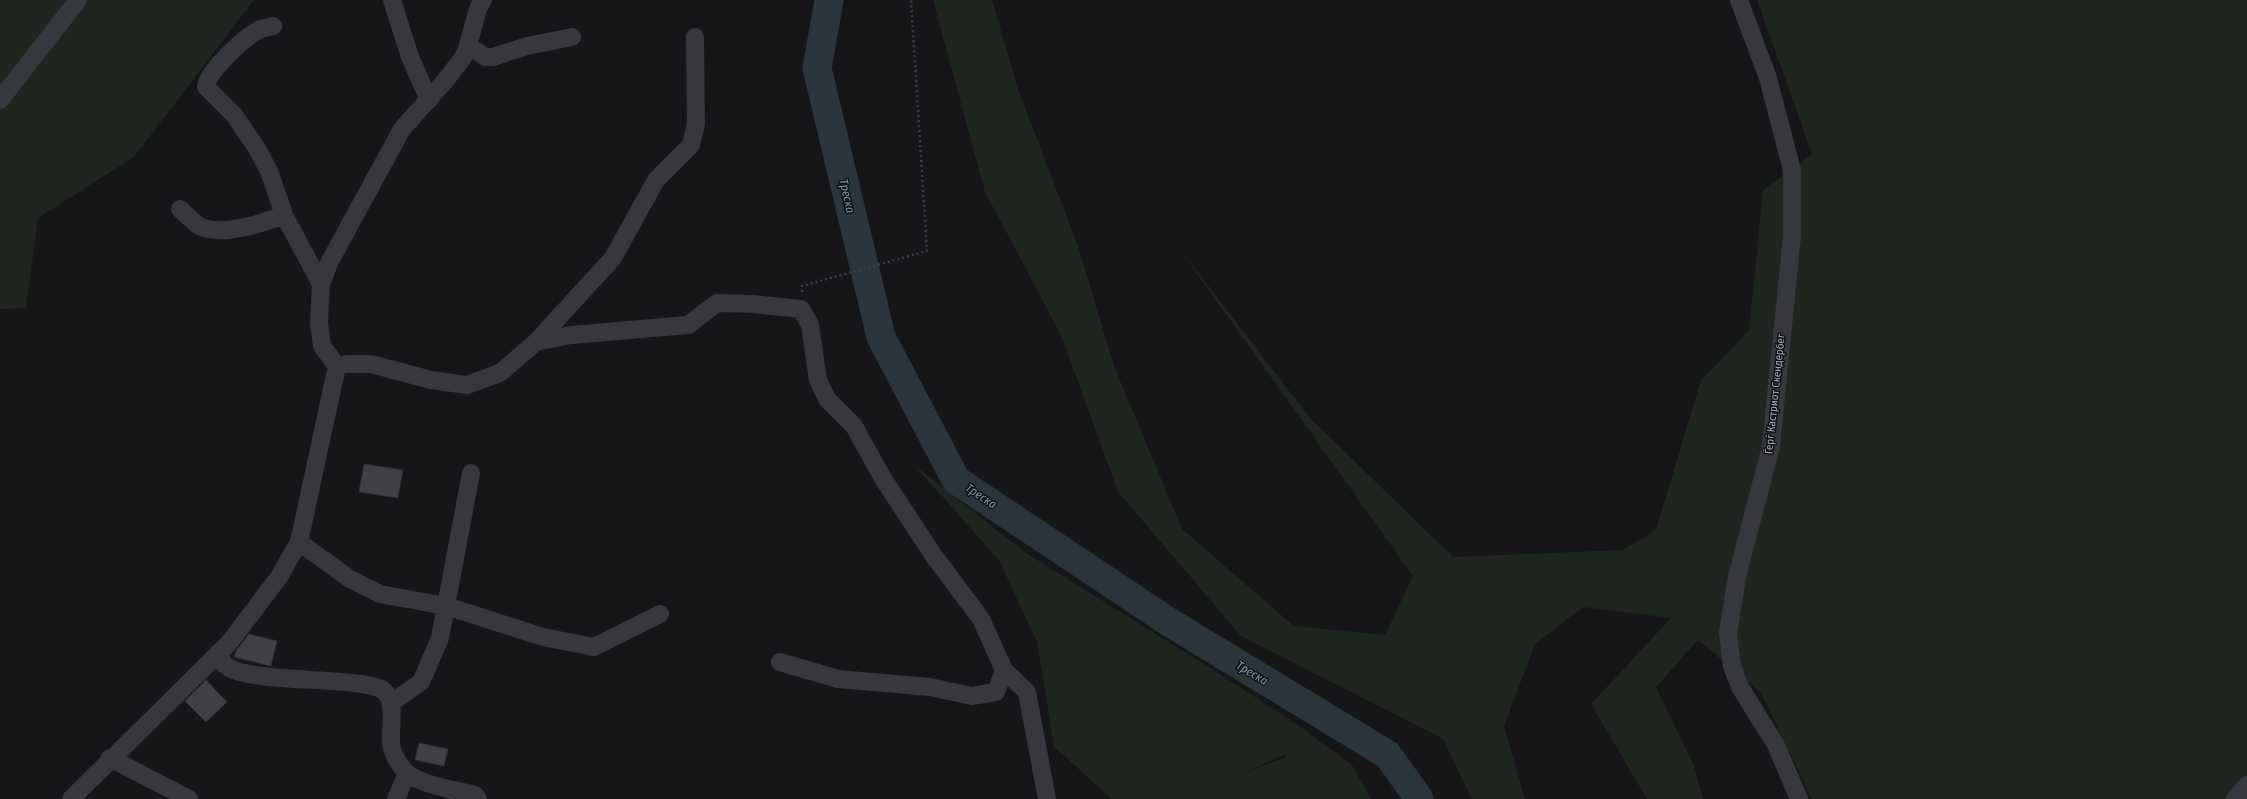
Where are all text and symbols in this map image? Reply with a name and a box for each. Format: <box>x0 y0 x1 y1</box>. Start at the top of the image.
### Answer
water label: Треска <box>836 178 858 214</box>
street label: Ѓерѓ Кастриот Скендербег <box>1761 332 1788 455</box>
water label: Треска <box>963 481 999 511</box>
water label: Треска <box>1234 658 1270 688</box>

